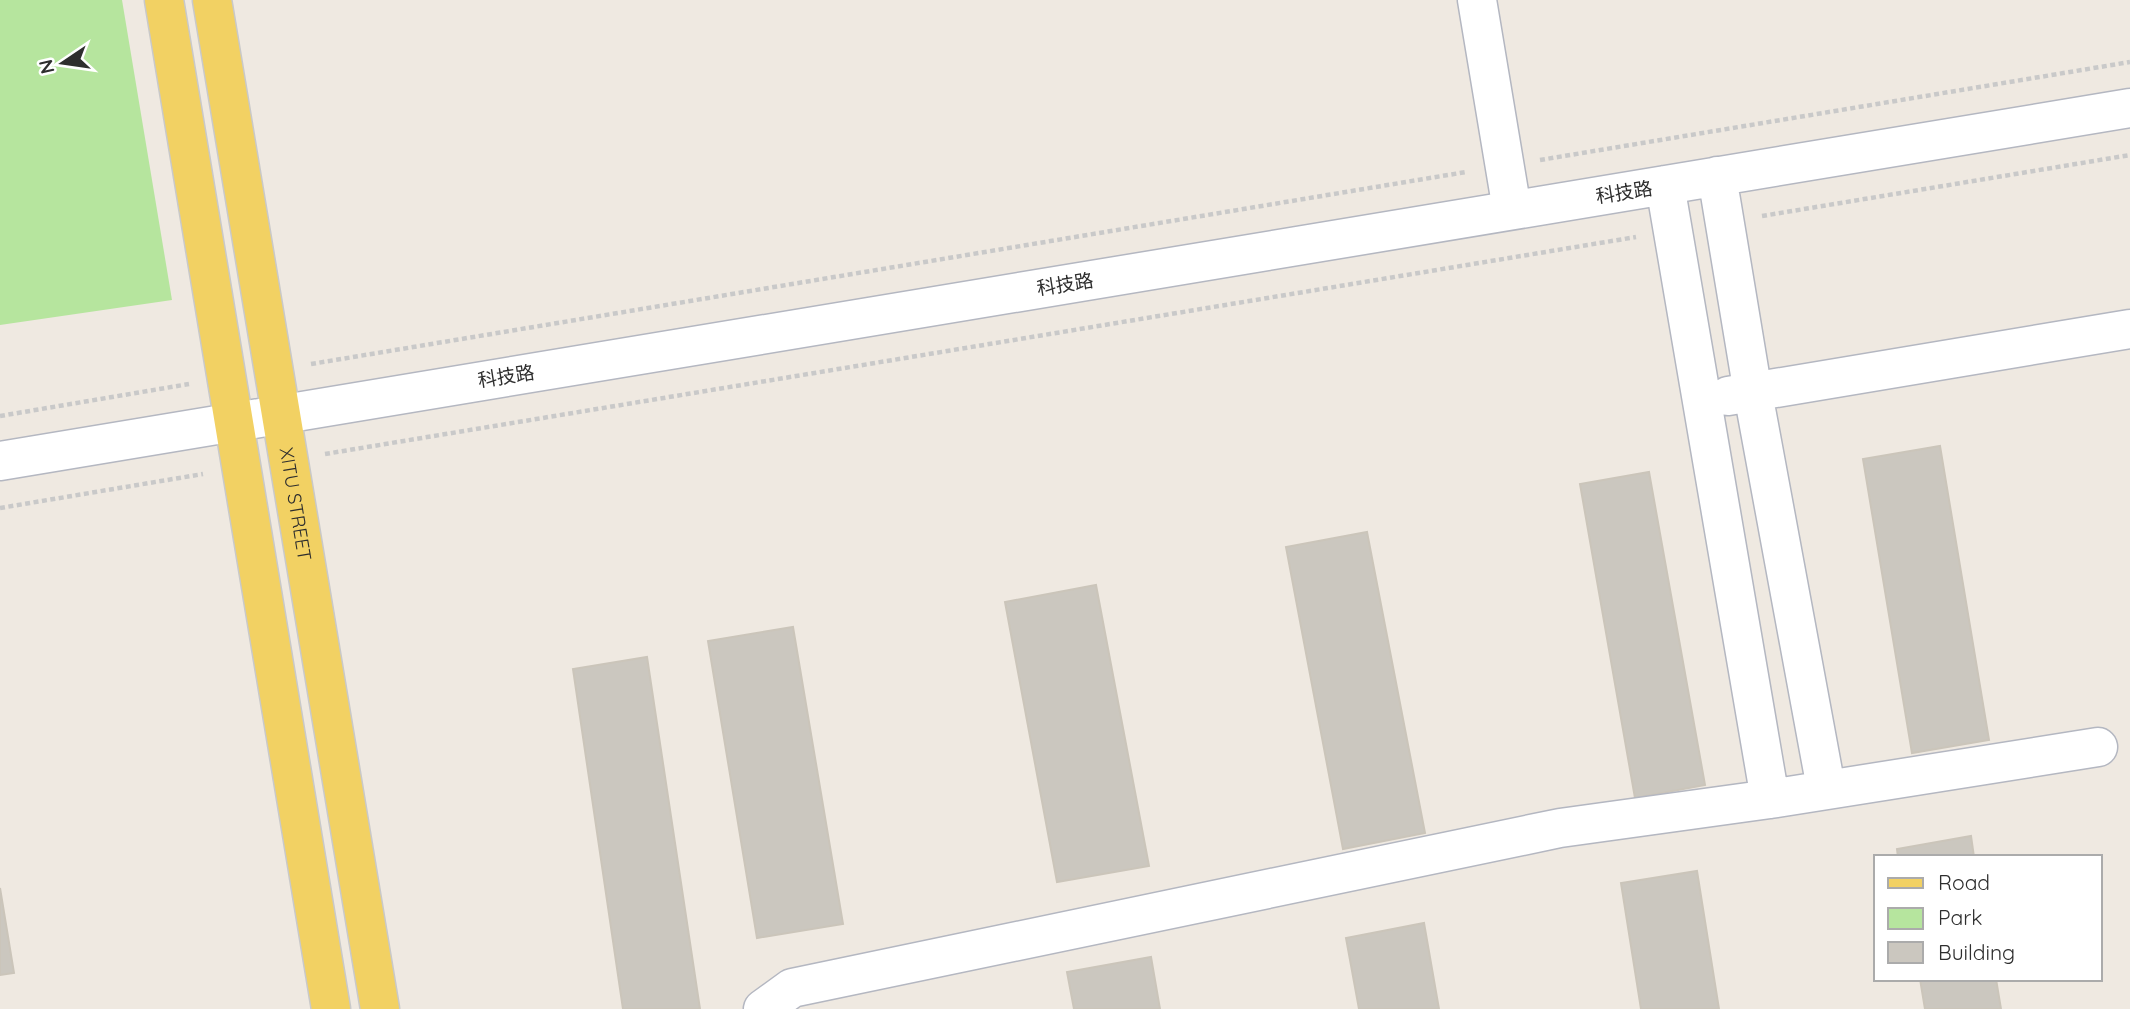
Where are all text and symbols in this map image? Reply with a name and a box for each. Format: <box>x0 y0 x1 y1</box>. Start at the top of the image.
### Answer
north arrow <box>28 28 98 98</box>
text: N <box>33 57 60 76</box>
street label: 科技路 <box>1594 176 1654 208</box>
street label: 科技路 <box>1035 268 1095 300</box>
street label: 科技路 <box>476 360 536 392</box>
street label: XITU STREET <box>275 446 317 563</box>
legend <box>1874 855 2102 981</box>
text: Road <box>1938 869 1990 895</box>
text: Park <box>1938 904 1982 930</box>
text: Building <box>1938 939 2015 965</box>

